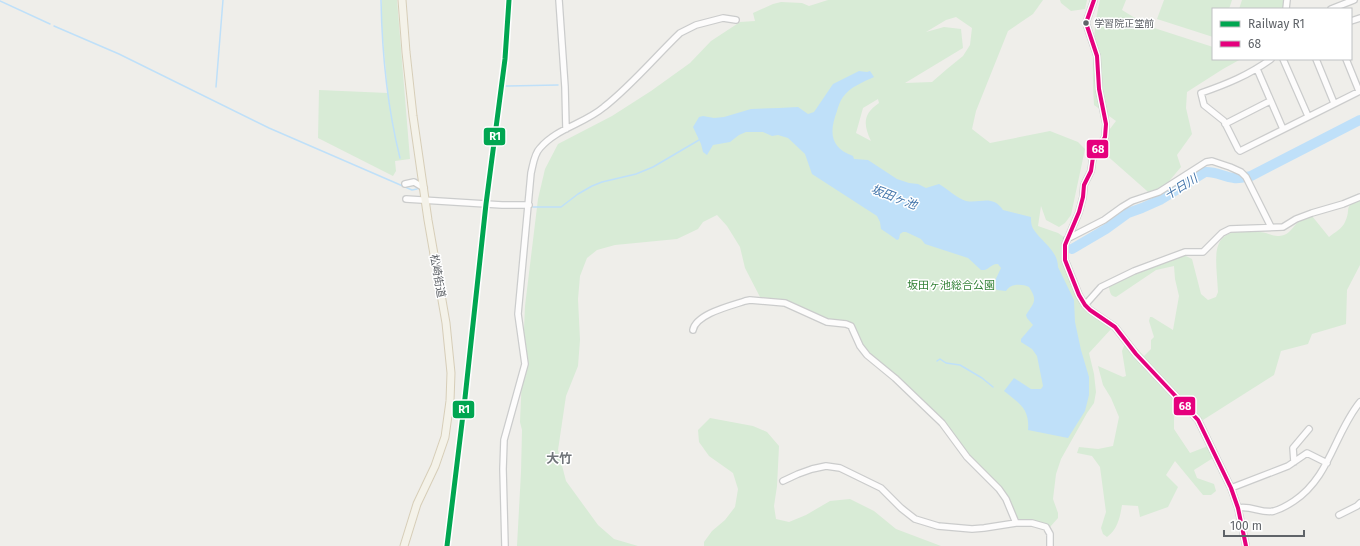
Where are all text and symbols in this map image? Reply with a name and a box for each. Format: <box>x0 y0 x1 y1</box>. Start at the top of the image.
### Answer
legend <box>1212 8 1352 60</box>
text: Railway R1 <box>1248 17 1305 31</box>
marker: 学習院正堂前 <box>1081 18 1091 28</box>
place label: 学習院正堂前 <box>1094 18 1154 30</box>
text: 68 <box>1248 37 1261 51</box>
line badge: R1 <box>483 127 506 146</box>
text: R1 <box>489 130 501 143</box>
line badge: 68 <box>1086 139 1109 159</box>
text: 68 <box>1092 143 1105 156</box>
water label: 十日川 <box>1162 170 1202 202</box>
water label: 坂田ヶ池 <box>869 182 920 212</box>
street label: 松崎街道 <box>427 253 448 299</box>
park label: 坂田ヶ池総合公園 <box>907 279 995 292</box>
line badge: 68 <box>1173 396 1196 416</box>
line badge: R1 <box>452 400 475 419</box>
text: 68 <box>1179 400 1192 413</box>
text: R1 <box>458 403 470 416</box>
district label: 大竹 <box>546 451 572 466</box>
scale bar <box>1224 512 1304 538</box>
text: 100 m <box>1230 519 1262 533</box>

